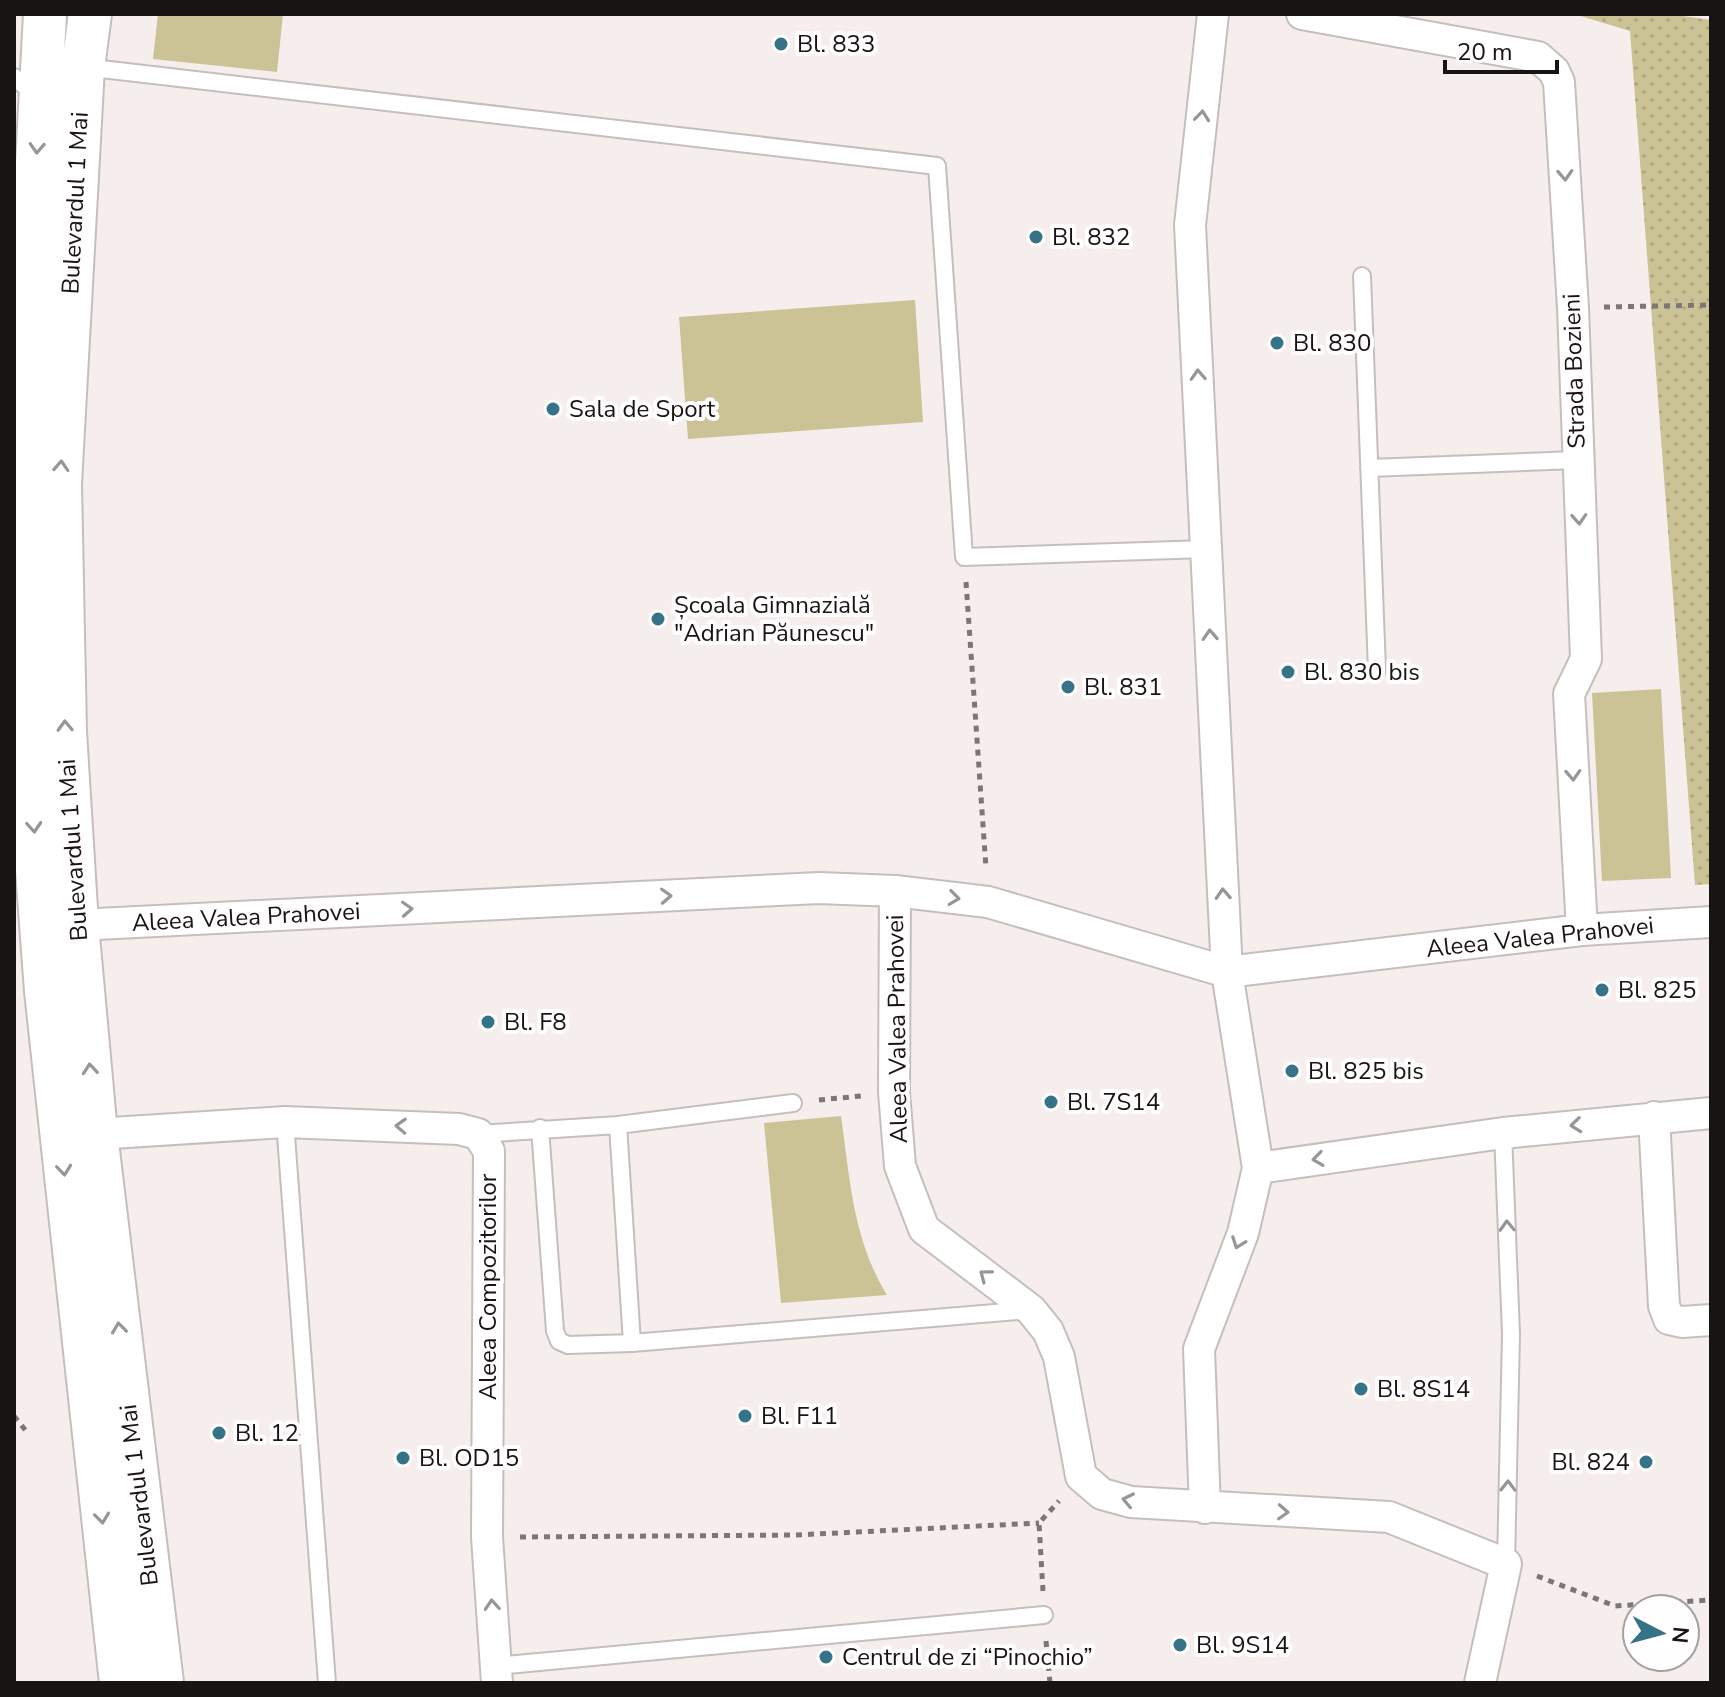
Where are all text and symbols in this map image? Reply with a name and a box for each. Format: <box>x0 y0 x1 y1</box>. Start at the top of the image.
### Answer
scale bar <box>1445 24 1557 74</box>
place label: Bl. 833 <box>797 28 875 60</box>
marker: Bl. 833 <box>772 35 790 53</box>
text: 20 m <box>1457 36 1513 68</box>
one-way arrow <box>1194 109 1211 122</box>
street label: Bulevardul 1 Mai <box>54 111 96 295</box>
one-way arrow <box>29 142 46 155</box>
one-way arrow <box>1556 169 1573 182</box>
place label: Bl. 832 <box>1052 221 1130 253</box>
marker: Bl. 832 <box>1027 228 1045 246</box>
street label: Strada Bozieni <box>1555 293 1593 449</box>
place label: Bl. 830 <box>1293 327 1371 359</box>
marker: Bl. 830 <box>1268 334 1286 352</box>
one-way arrow <box>1189 368 1206 381</box>
place label: Sala de Sport <box>569 393 716 425</box>
marker: Sala de Sport <box>544 400 562 418</box>
one-way arrow <box>52 459 69 472</box>
one-way arrow <box>1570 513 1587 526</box>
place label: Școala Gimnazială "Adrian Păunescu" <box>674 589 874 649</box>
marker: Școala Gimnazială "Adrian Păunescu" <box>649 610 667 628</box>
one-way arrow <box>1202 628 1219 641</box>
place label: Bl. 830 bis <box>1304 656 1420 688</box>
marker: Bl. 830 bis <box>1279 663 1297 681</box>
place label: Bl. 831 <box>1084 671 1162 703</box>
marker: Bl. 831 <box>1059 678 1077 696</box>
one-way arrow <box>57 719 74 732</box>
street label: Bulevardul 1 Mai <box>51 758 95 942</box>
one-way arrow <box>1565 769 1582 782</box>
one-way arrow <box>25 821 42 834</box>
one-way arrow <box>1215 887 1232 900</box>
one-way arrow <box>660 888 673 905</box>
one-way arrow <box>948 889 961 906</box>
street label: Aleea Valea Prahovei <box>131 895 361 939</box>
one-way arrow <box>401 900 414 917</box>
street label: Aleea Valea Prahovei <box>1425 909 1655 965</box>
street label: Aleea Valea Prahovei <box>879 914 915 1144</box>
place label: Bl. 825 <box>1618 974 1696 1006</box>
marker: Bl. 825 <box>1593 981 1611 999</box>
place label: Bl. F8 <box>504 1006 567 1038</box>
marker: Bl. F8 <box>479 1013 497 1031</box>
place label: Bl. 825 bis <box>1308 1055 1424 1087</box>
one-way arrow <box>82 1062 99 1075</box>
marker: Bl. 825 bis <box>1283 1062 1301 1080</box>
place label: Bl. 7S14 <box>1067 1086 1160 1118</box>
marker: Bl. 7S14 <box>1042 1093 1060 1111</box>
one-way arrow <box>1569 1117 1582 1134</box>
one-way arrow <box>394 1118 407 1135</box>
one-way arrow <box>1312 1150 1325 1167</box>
one-way arrow <box>55 1164 72 1177</box>
street label: Aleea Compozitorilor <box>472 1173 504 1400</box>
one-way arrow <box>1498 1219 1515 1232</box>
one-way arrow <box>1232 1236 1248 1250</box>
one-way arrow <box>979 1271 994 1285</box>
one-way arrow <box>111 1321 128 1334</box>
place label: Bl. 8S14 <box>1377 1373 1470 1405</box>
marker: Bl. 8S14 <box>1352 1380 1370 1398</box>
place label: Bl. F11 <box>761 1400 838 1432</box>
street label: Bulevardul 1 Mai <box>112 1402 166 1588</box>
marker: Bl. F11 <box>736 1407 754 1425</box>
place label: Bl. 12 <box>235 1417 299 1449</box>
marker: Bl. 12 <box>210 1424 228 1442</box>
place label: Bl. OD15 <box>419 1442 519 1474</box>
place label: Bl. 824 <box>1552 1446 1630 1478</box>
marker: Bl. OD15 <box>394 1449 412 1467</box>
marker: Bl. 824 <box>1637 1453 1655 1471</box>
one-way arrow <box>1499 1479 1517 1492</box>
one-way arrow <box>1121 1493 1134 1510</box>
one-way arrow <box>1277 1503 1290 1520</box>
one-way arrow <box>93 1512 110 1525</box>
north arrow <box>1621 1593 1701 1673</box>
one-way arrow <box>484 1598 501 1611</box>
text: N <box>1664 1625 1696 1645</box>
place label: Bl. 9S14 <box>1196 1629 1289 1661</box>
marker: Bl. 9S14 <box>1171 1636 1189 1654</box>
place label: Centrul de zi “Pinochio” <box>842 1641 1093 1673</box>
marker: Centrul de zi “Pinochio” <box>817 1648 835 1666</box>

